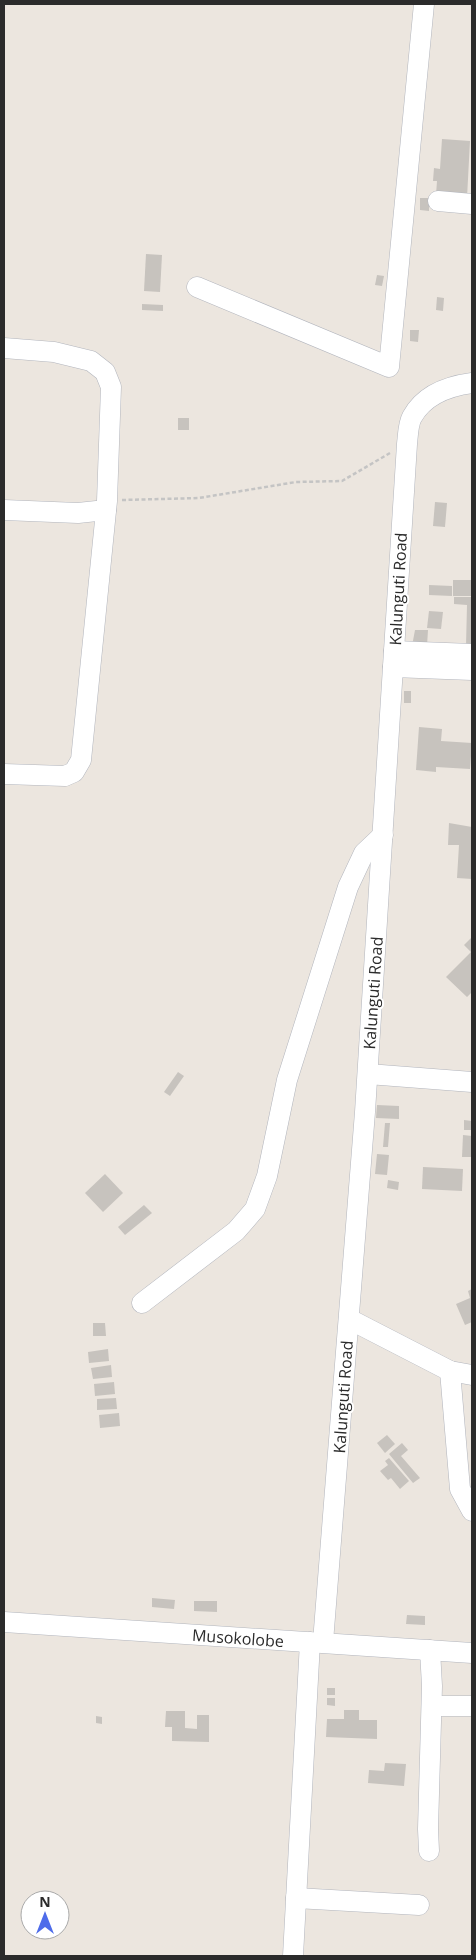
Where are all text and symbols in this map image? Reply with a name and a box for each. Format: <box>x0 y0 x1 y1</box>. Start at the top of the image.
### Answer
street label: Kalunguti Road <box>384 532 412 646</box>
street label: Kalunguti Road <box>358 936 388 1050</box>
street label: Kalunguti Road <box>328 1340 358 1454</box>
street label: Musokolobe <box>191 1624 285 1652</box>
north arrow <box>20 1890 70 1940</box>
text: N <box>39 1892 51 1911</box>

